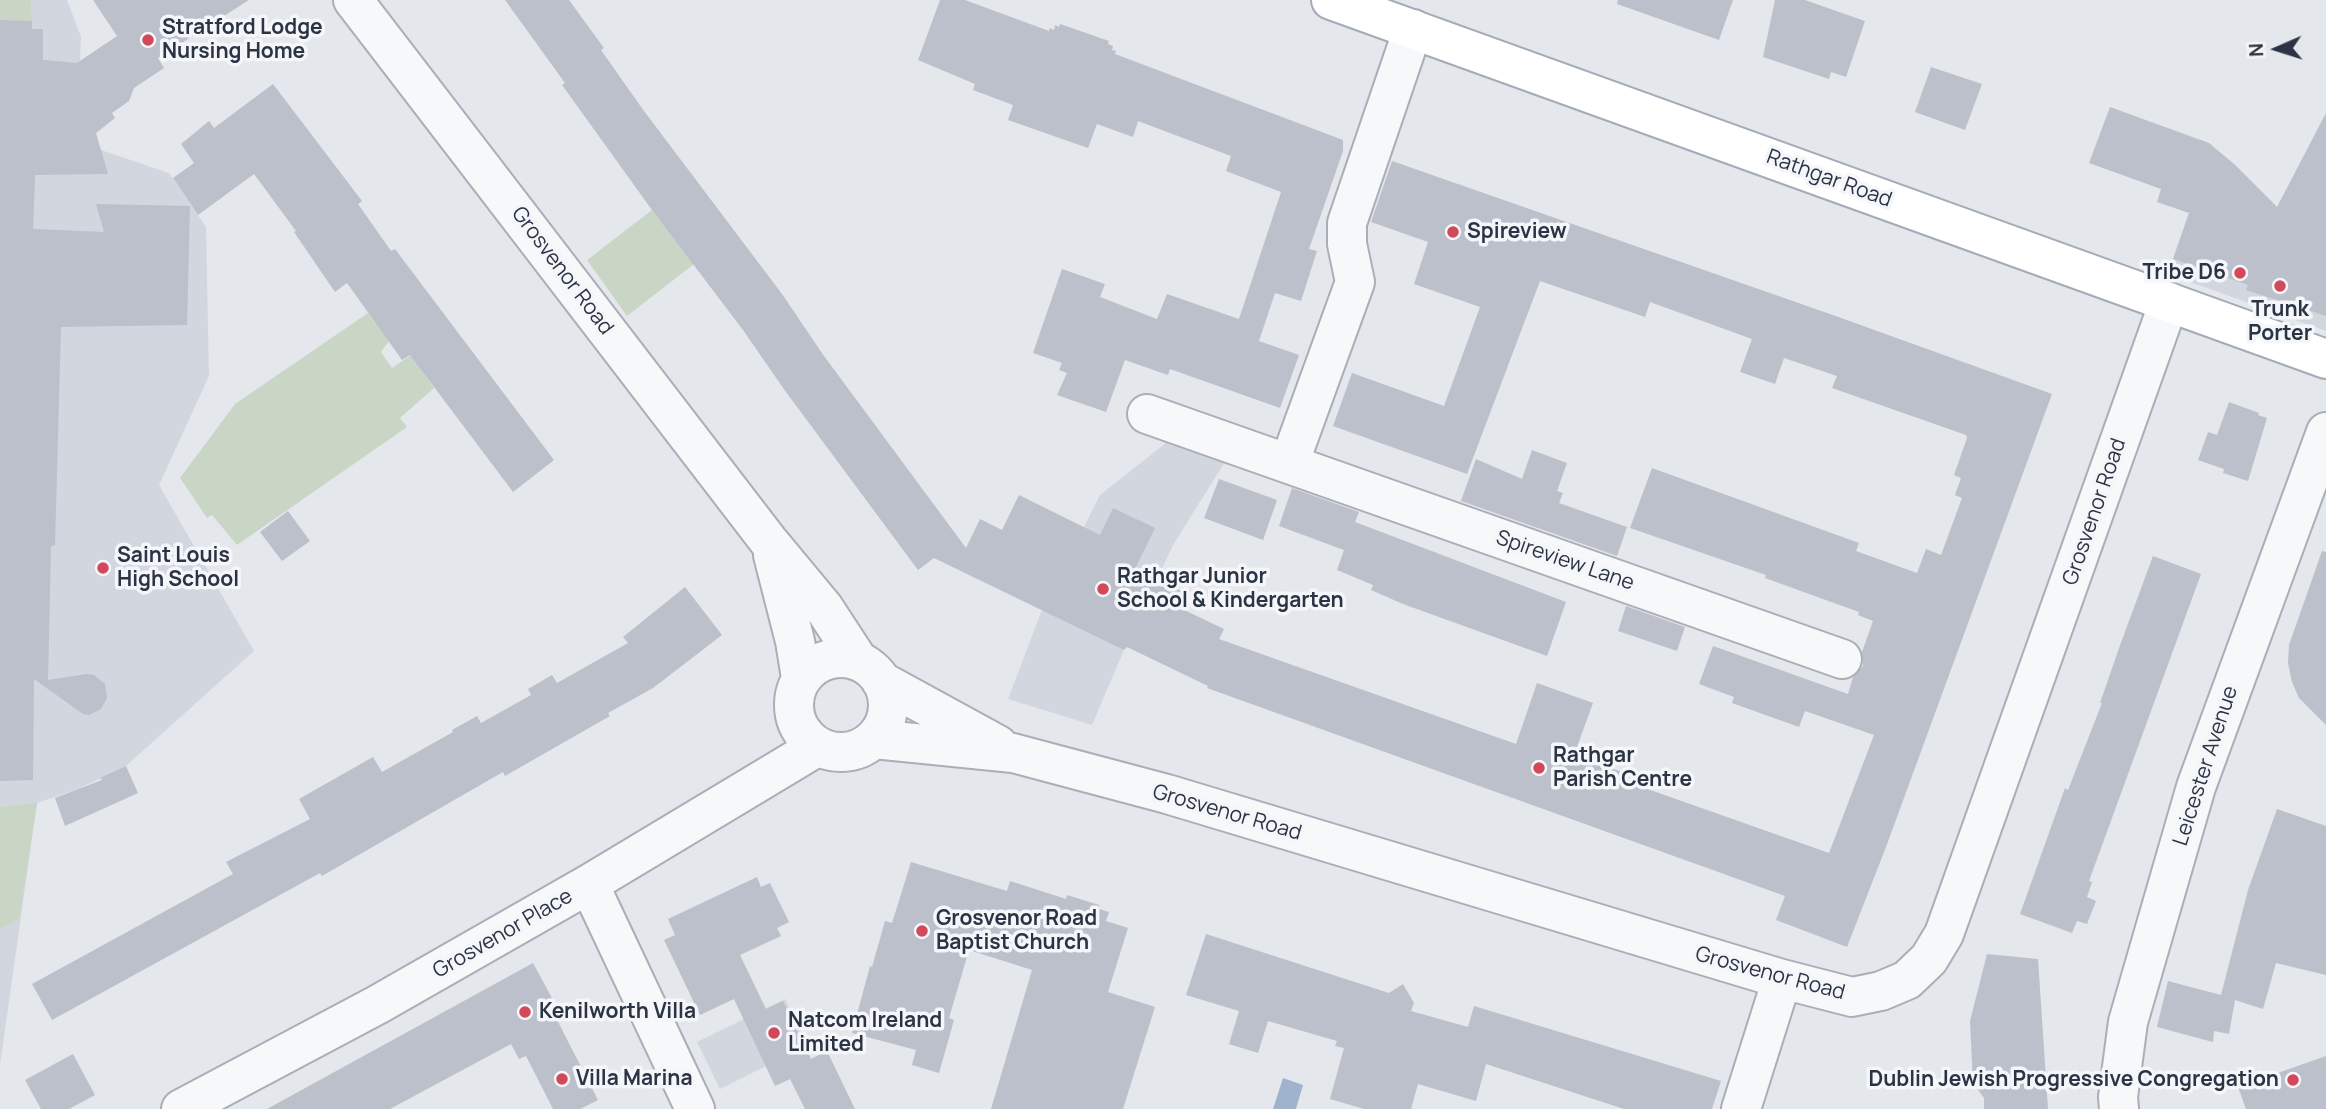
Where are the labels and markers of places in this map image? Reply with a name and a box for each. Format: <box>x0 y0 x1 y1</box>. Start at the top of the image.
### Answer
place label: Stratford Lodge Nursing Home <box>162 15 323 65</box>
marker: Stratford Lodge Nursing Home <box>140 32 156 48</box>
place label: Spireview <box>1467 219 1567 245</box>
marker: Spireview <box>1445 224 1461 240</box>
place label: Tribe D6 <box>2143 260 2226 286</box>
marker: Tribe D6 <box>2232 265 2248 281</box>
marker: Trunk Porter <box>2272 278 2288 294</box>
place label: Trunk Porter <box>2248 297 2312 347</box>
place label: Saint Louis High School <box>117 543 239 593</box>
marker: Saint Louis High School <box>95 560 111 576</box>
place label: Rathgar Junior School & Kindergarten <box>1117 564 1344 614</box>
marker: Rathgar Junior School & Kindergarten <box>1095 581 1111 597</box>
place label: Rathgar Parish Centre <box>1553 743 1692 793</box>
marker: Rathgar Parish Centre <box>1531 760 1547 776</box>
place label: Grosvenor Road Baptist Church <box>936 906 1097 956</box>
marker: Grosvenor Road Baptist Church <box>914 923 930 939</box>
place label: Kenilworth Villa <box>539 999 696 1025</box>
marker: Kenilworth Villa <box>517 1004 533 1020</box>
place label: Natcom Ireland Limited <box>788 1008 942 1058</box>
marker: Natcom Ireland Limited <box>766 1025 782 1041</box>
place label: Villa Marina <box>576 1066 693 1092</box>
place label: Dublin Jewish Progressive Congregation <box>1868 1067 2279 1093</box>
marker: Villa Marina <box>554 1071 570 1087</box>
marker: Dublin Jewish Progressive Congregation <box>2285 1072 2301 1088</box>

